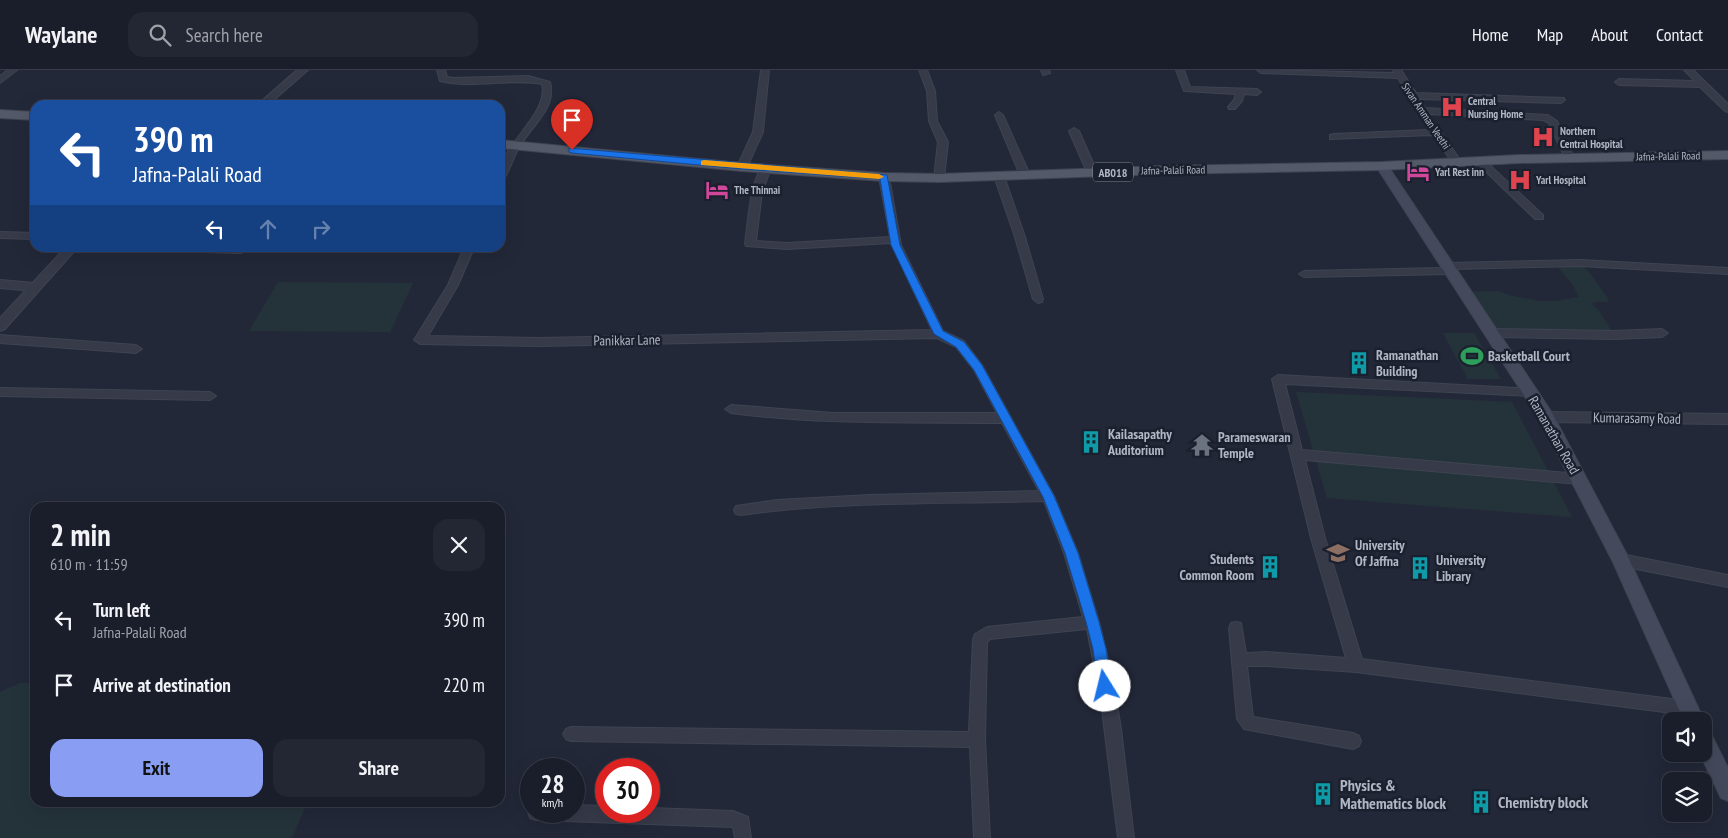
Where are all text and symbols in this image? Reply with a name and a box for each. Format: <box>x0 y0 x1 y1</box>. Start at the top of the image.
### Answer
search box <box>128 12 478 57</box>
text: Waylane <box>25 19 98 50</box>
icon: search <box>146 21 174 49</box>
text: Search here <box>186 23 263 47</box>
text: Home <box>1472 23 1509 46</box>
text: Map <box>1537 23 1563 46</box>
text: About <box>1591 23 1628 46</box>
text: Contact <box>1656 23 1703 46</box>
street label: Sivan Amman Veethi <box>1399 80 1453 152</box>
hospital icon: Central Nursing Home <box>1439 94 1465 120</box>
place label: Central Nursing Home <box>1468 94 1524 121</box>
pin <box>551 99 593 150</box>
icon: arrive <box>558 106 586 134</box>
text: 390 m <box>133 116 214 162</box>
icon: left <box>50 120 115 185</box>
hospital icon: Northern Central Hospital <box>1530 124 1556 150</box>
place label: Northern Central Hospital <box>1560 124 1623 151</box>
street label: Jafna-Palali Road <box>1635 148 1701 164</box>
hotel icon: Yarl Rest inn <box>1405 159 1431 185</box>
text: Jafna-Palali Road <box>133 160 262 188</box>
road number: AB018 <box>1093 162 1133 181</box>
street label: Jafna-Palali Road <box>1140 162 1206 178</box>
place label: Yarl Rest inn <box>1434 165 1484 179</box>
hospital icon: Yarl Hospital <box>1507 167 1533 193</box>
place label: Yarl Hospital <box>1535 173 1586 187</box>
hotel icon: The Thinnai <box>704 177 730 203</box>
place label: The Thinnai <box>734 183 781 197</box>
icon: left <box>201 215 229 243</box>
icon: ahead <box>254 215 282 243</box>
icon: right <box>307 215 335 243</box>
street label: Panikkar Lane <box>593 330 661 350</box>
sports icon: Basketball Court <box>1459 343 1485 369</box>
place label: Ramanathan Building <box>1376 346 1438 380</box>
place label: Basketball Court <box>1488 347 1570 365</box>
building icon: Ramanathan Building <box>1346 350 1372 376</box>
street label: Ramanathan Road <box>1524 393 1584 477</box>
street label: Kumarasamy Road <box>1593 408 1681 428</box>
place label: Kailasapathy Auditorium <box>1107 425 1172 459</box>
place label: Parameswaran Temple <box>1218 428 1291 462</box>
building icon: Kailasapathy Auditorium <box>1078 429 1104 455</box>
temple icon: Parameswaran Temple <box>1189 432 1215 458</box>
text: 2 min <box>50 515 111 554</box>
button: close <box>433 519 485 571</box>
place label: University Of Jaffna <box>1355 536 1405 570</box>
school or university icon: University Of Jaffna <box>1325 540 1351 566</box>
place label: Students Common Room <box>1180 550 1254 584</box>
place label: University Library <box>1436 551 1486 585</box>
text: 610 m · 11:59 <box>50 554 128 574</box>
building icon: Students Common Room <box>1257 554 1283 580</box>
building icon: University Library <box>1407 555 1433 581</box>
text: Turn left <box>93 598 150 622</box>
icon: left <box>50 606 78 634</box>
text: 390 m <box>443 608 485 632</box>
text: Jafna-Palali Road <box>93 622 187 642</box>
position arrow <box>1078 659 1130 711</box>
icon: arrive <box>50 671 78 699</box>
text: Arrive at destination <box>93 673 231 697</box>
text: 220 m <box>443 673 485 697</box>
map controls <box>1662 712 1712 822</box>
button: sound <box>1662 712 1712 762</box>
button: Exit <box>50 739 263 797</box>
button: Share <box>273 739 485 797</box>
speed limit sign: 30 <box>595 758 660 823</box>
text: 28 <box>541 768 564 800</box>
button: layers <box>1662 772 1712 822</box>
place label: Physics & Mathematics block <box>1340 775 1447 813</box>
building icon: Physics & Mathematics block <box>1310 781 1336 807</box>
building icon: Chemistry block <box>1468 789 1494 815</box>
place label: Chemistry block <box>1498 792 1588 812</box>
text: km/h <box>542 795 563 810</box>

